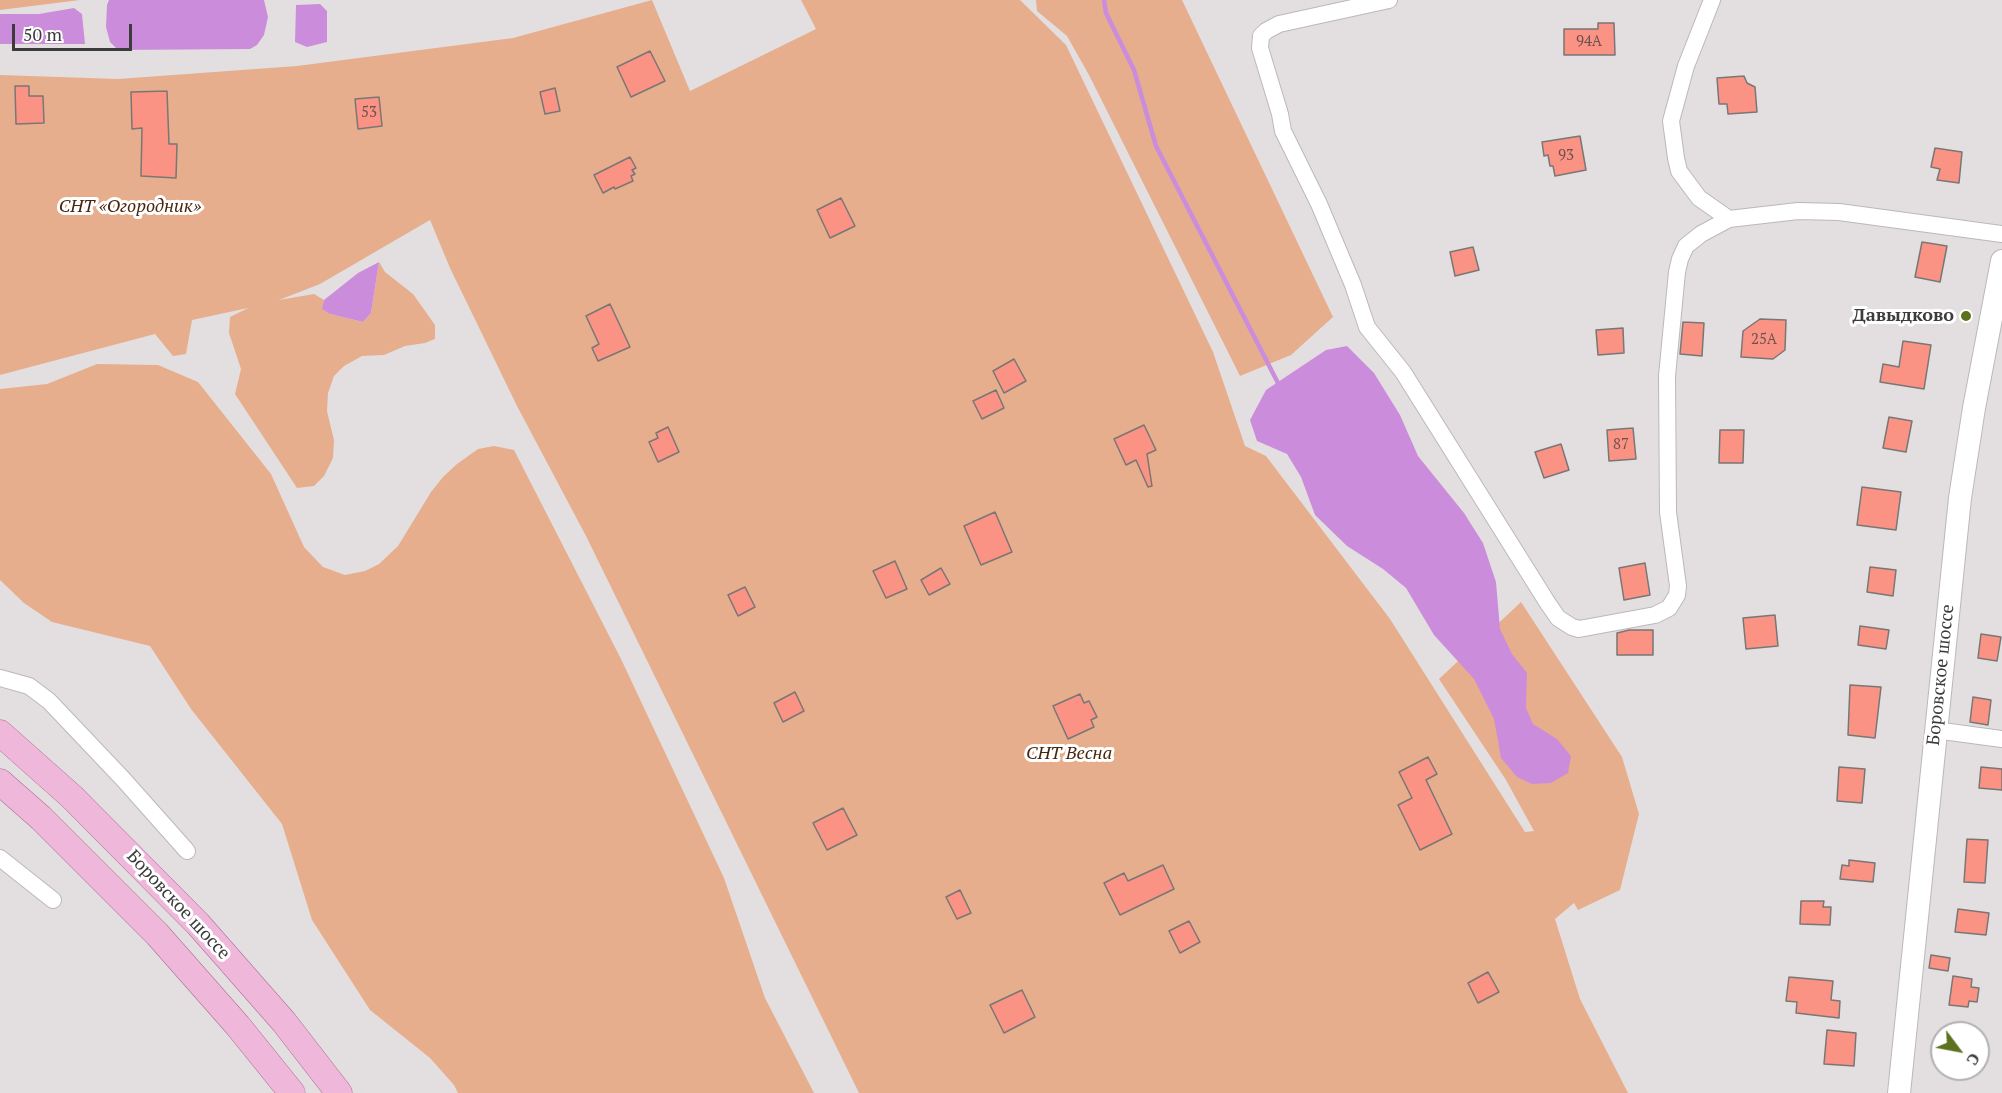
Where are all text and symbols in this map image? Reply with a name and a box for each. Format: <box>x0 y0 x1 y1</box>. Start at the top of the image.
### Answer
scale bar <box>15 12 135 50</box>
text: 50 m <box>23 22 62 46</box>
house number: 94А <box>1576 33 1602 51</box>
house number: 53 <box>361 104 377 122</box>
house number: 93 <box>1558 147 1574 165</box>
park label: СНТ «Огородник» <box>59 196 201 218</box>
place label: Давыдково <box>1853 305 1954 327</box>
marker: Давыдково <box>1959 309 1973 323</box>
house number: 25А <box>1751 331 1777 349</box>
house number: 87 <box>1613 436 1629 454</box>
street label: Боровское шоссе <box>1923 603 1959 747</box>
park label: СНТ Весна <box>1026 743 1112 765</box>
street label: Боровское шоссе <box>122 846 234 964</box>
north arrow <box>1930 1021 1990 1081</box>
text: С <box>1961 1049 1986 1070</box>

